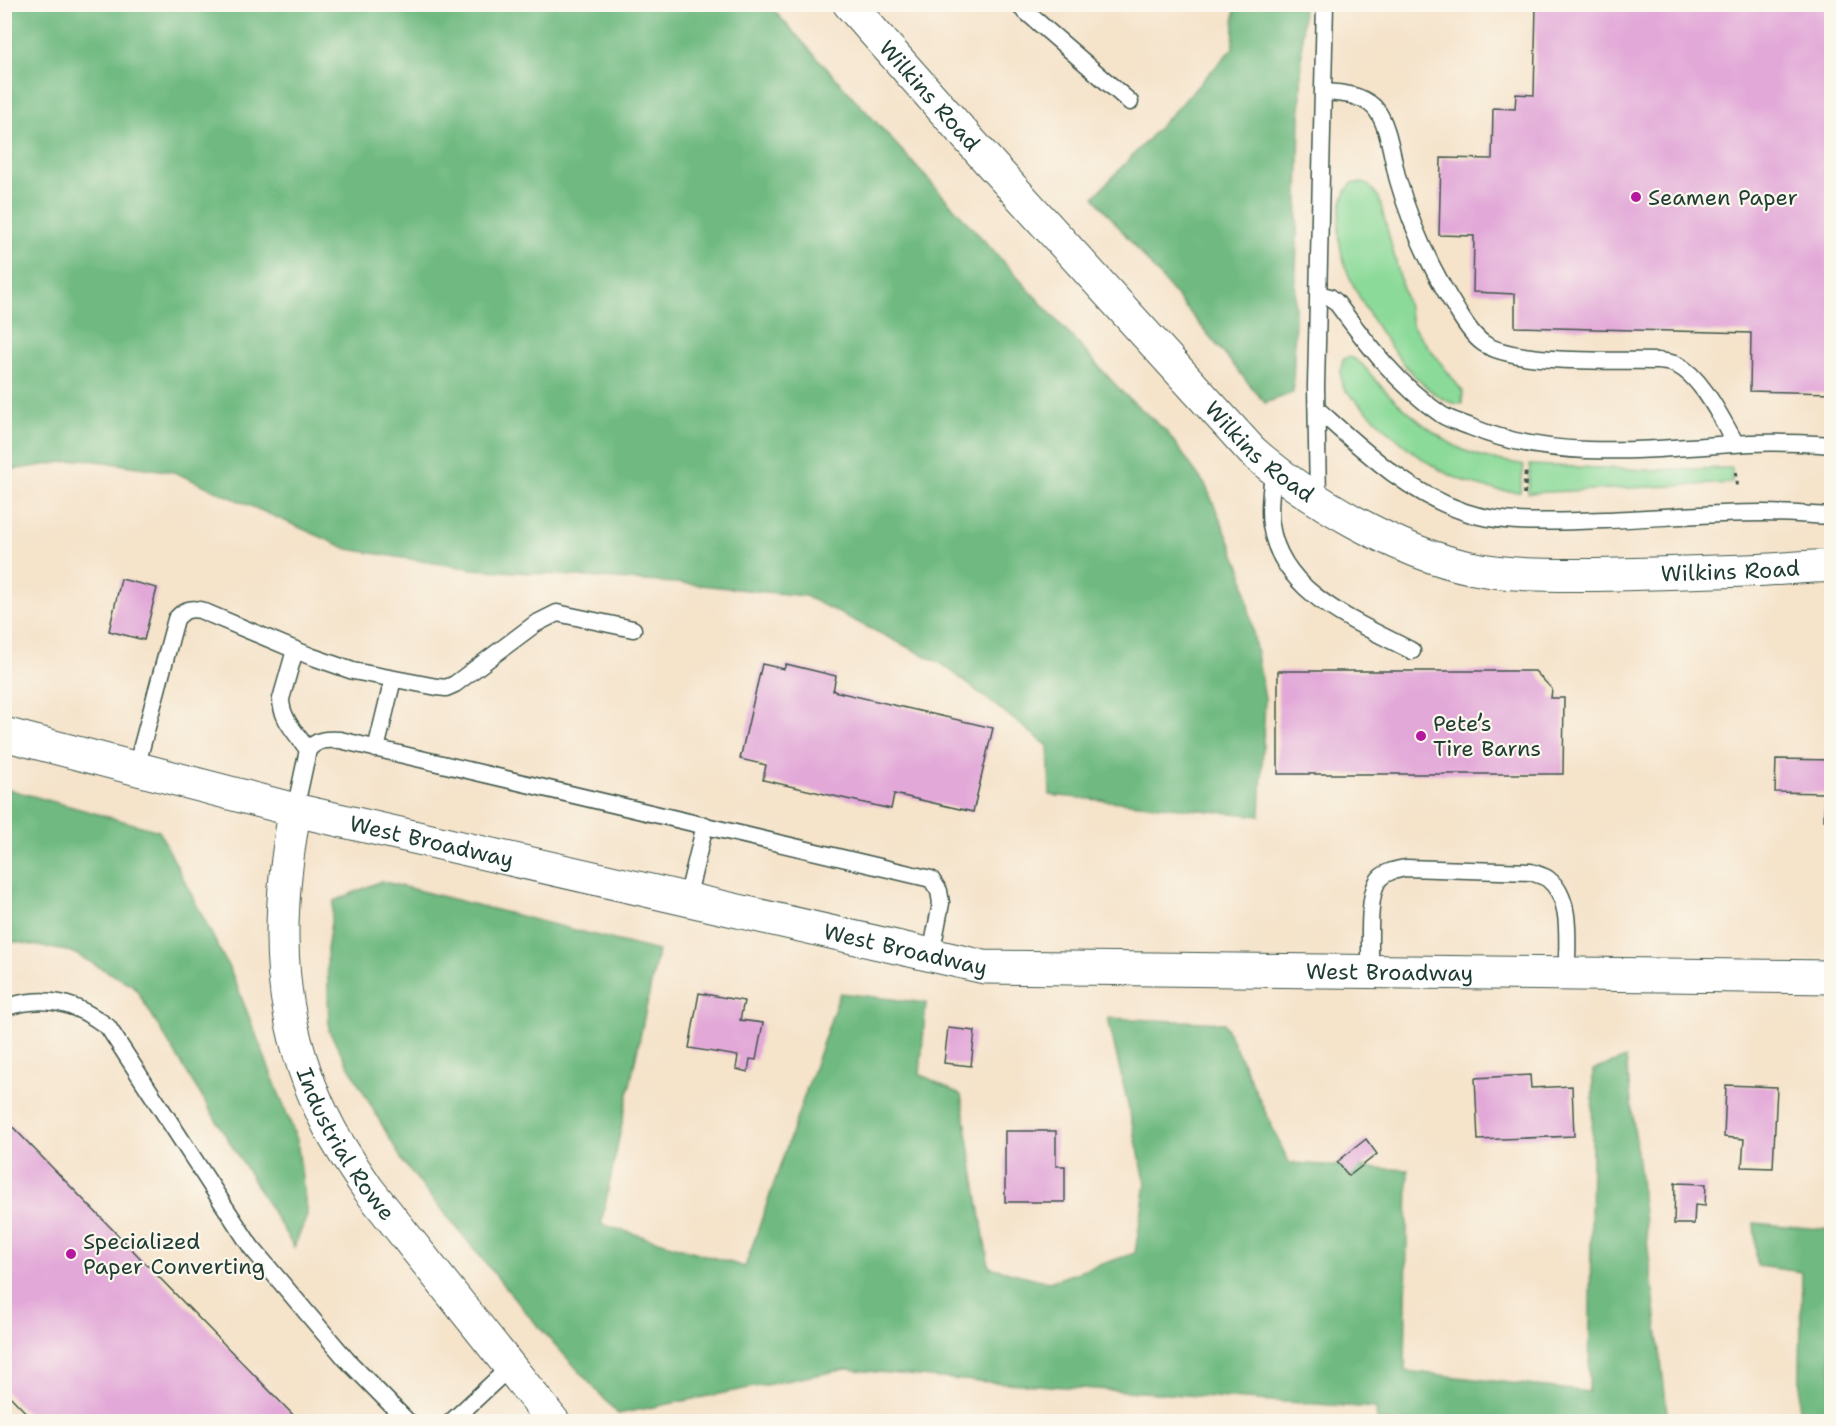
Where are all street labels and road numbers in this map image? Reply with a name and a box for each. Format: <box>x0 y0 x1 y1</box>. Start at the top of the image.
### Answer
street label: Wilkins Road <box>873 34 987 157</box>
street label: Wilkins Road <box>1199 394 1320 509</box>
street label: Wilkins Road <box>1660 553 1801 588</box>
street label: West Broadway <box>347 808 517 874</box>
street label: West Broadway <box>821 916 990 982</box>
street label: West Broadway <box>1306 956 1473 987</box>
street label: Industrial Rowe <box>290 1063 402 1226</box>

